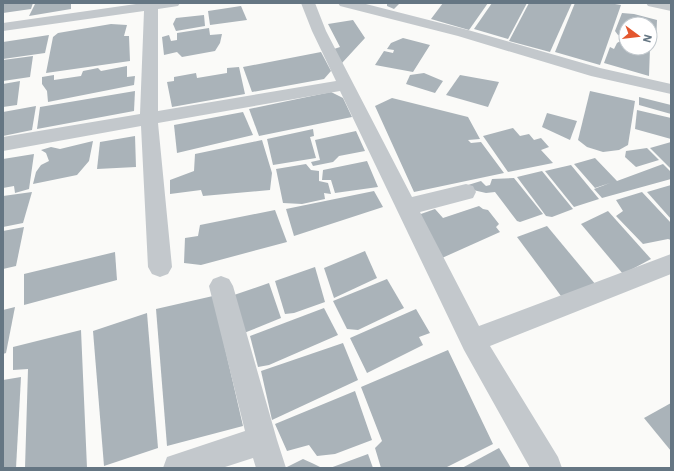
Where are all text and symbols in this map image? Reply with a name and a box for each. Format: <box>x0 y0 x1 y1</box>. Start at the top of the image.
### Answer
north arrow <box>618 16 658 56</box>
text: N <box>640 33 655 44</box>

